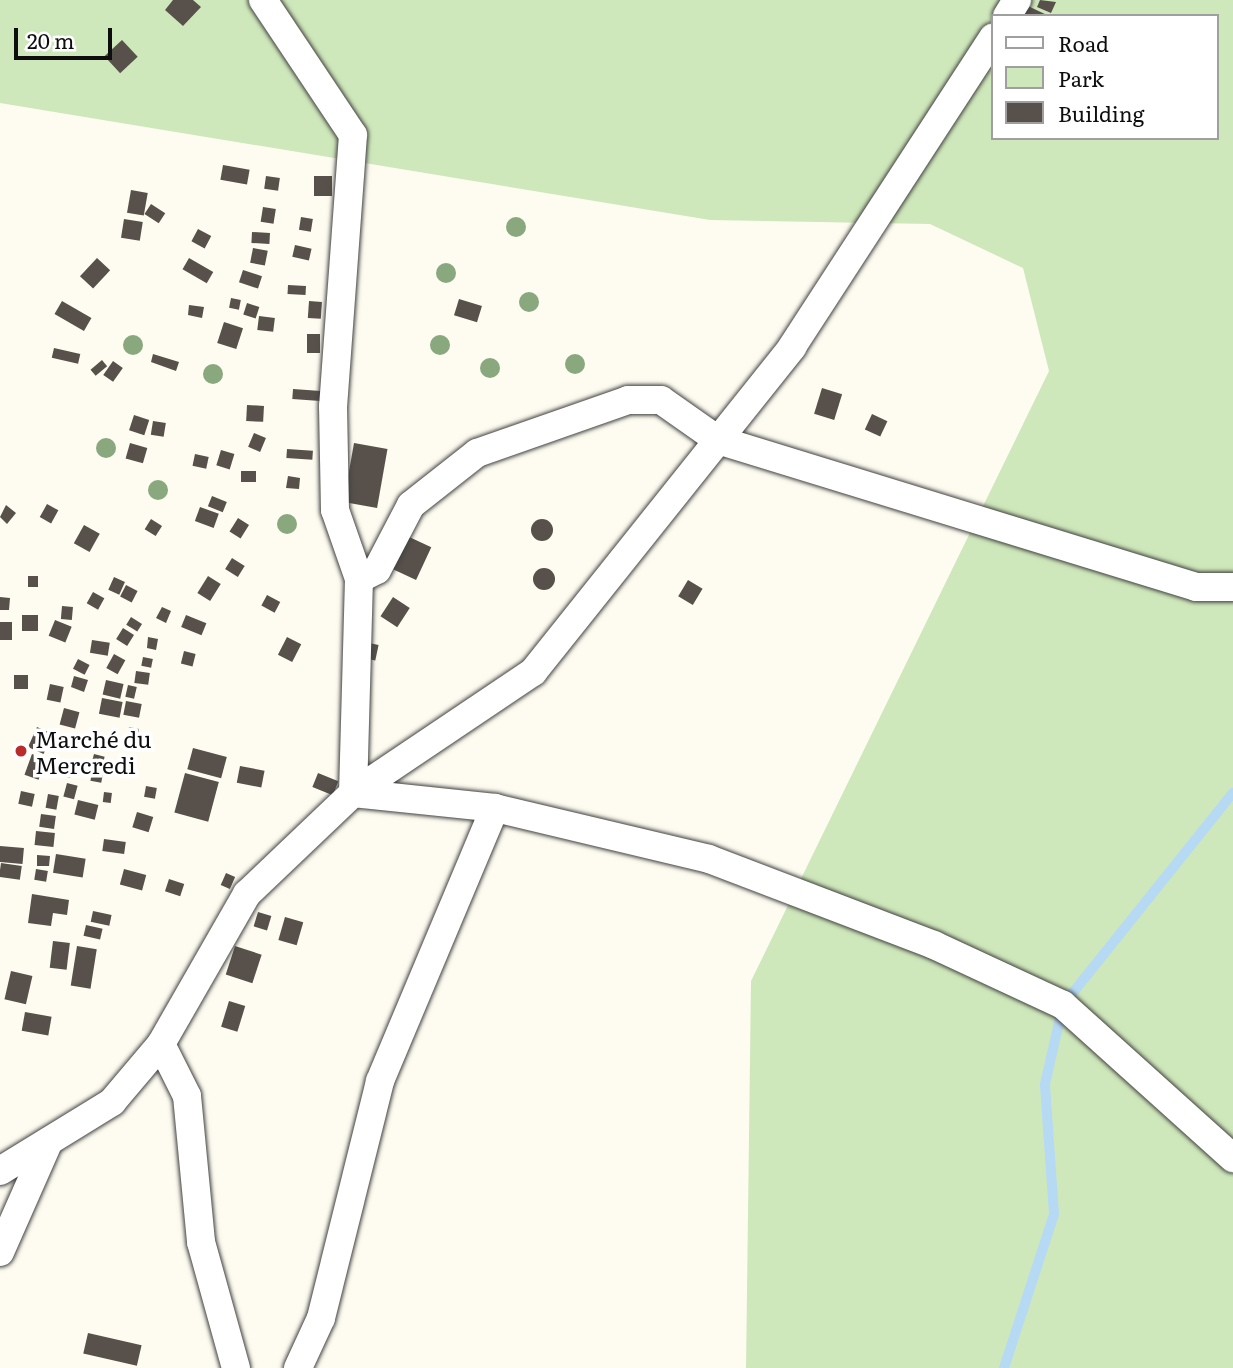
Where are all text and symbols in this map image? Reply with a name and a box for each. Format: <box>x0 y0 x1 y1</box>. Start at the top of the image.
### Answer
scale bar <box>18 14 116 58</box>
legend <box>992 14 1219 140</box>
text: 20 m <box>27 24 74 55</box>
text: Road <box>1058 27 1109 58</box>
text: Park <box>1058 62 1104 93</box>
text: Building <box>1058 97 1144 128</box>
place label: Marché du Mercredi <box>35 724 152 778</box>
marker: Marché du Mercredi <box>13 743 29 759</box>

